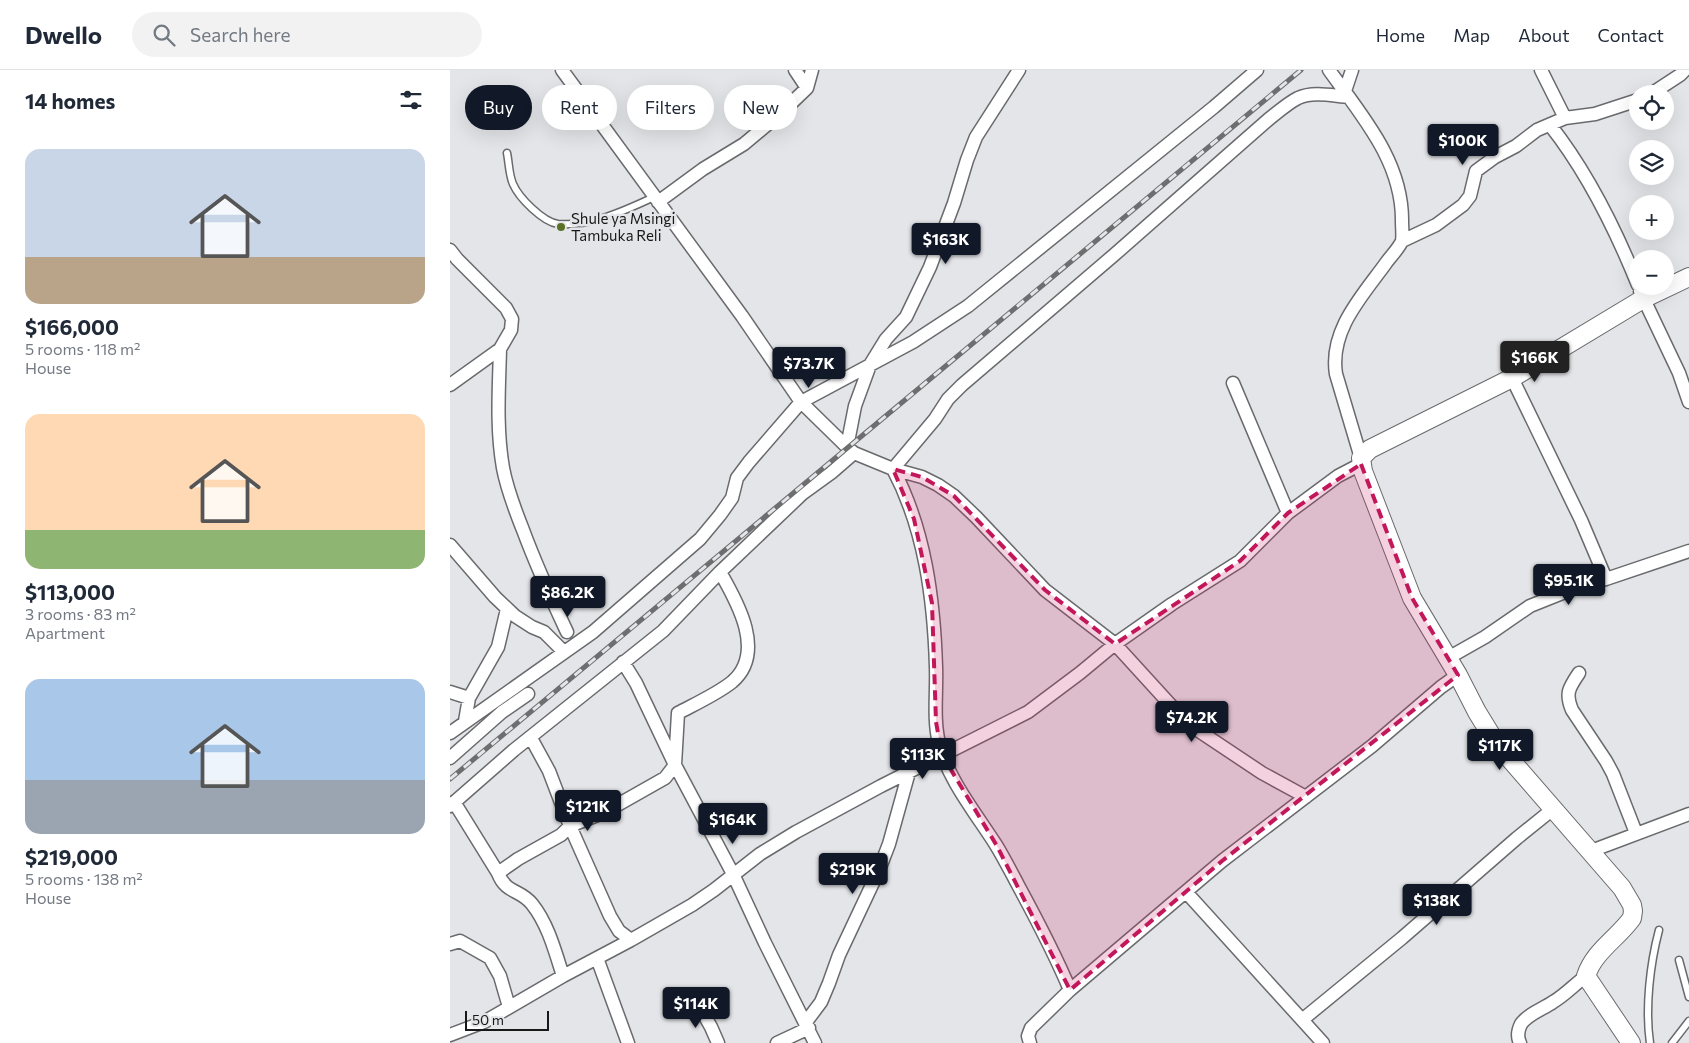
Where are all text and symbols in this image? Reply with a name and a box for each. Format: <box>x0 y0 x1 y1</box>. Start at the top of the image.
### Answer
search box <box>132 12 482 57</box>
text: Dwello <box>25 20 102 49</box>
icon: search <box>150 21 178 49</box>
text: Search here <box>190 23 291 46</box>
text: Home <box>1376 24 1425 46</box>
text: Map <box>1453 24 1490 46</box>
text: About <box>1518 24 1570 46</box>
text: Contact <box>1598 24 1664 46</box>
chip: Buy <box>465 85 532 130</box>
chip: Rent <box>542 85 617 130</box>
chip: Filters <box>627 85 714 130</box>
chip: New <box>724 85 797 130</box>
map controls <box>1629 85 1674 295</box>
button: locate <box>1629 85 1674 130</box>
icon: filters <box>397 86 425 114</box>
text: 14 homes <box>25 88 115 113</box>
pin: $100K <box>1428 124 1498 166</box>
text: $100K <box>1439 130 1487 149</box>
button: layers <box>1629 140 1674 185</box>
icon: home <box>180 181 270 271</box>
button: + <box>1629 195 1674 240</box>
place label: Shule ya Msingi Tambuka Reli <box>571 209 675 244</box>
marker: Shule ya Msingi Tambuka Reli <box>555 221 567 233</box>
pin: $163K <box>911 222 981 265</box>
text: $163K <box>923 229 969 248</box>
button: − <box>1629 250 1674 295</box>
text: $166,000 <box>25 314 119 339</box>
text: 5 rooms · 118 m² <box>25 339 140 358</box>
pin: $166K <box>1500 340 1570 383</box>
pin: $73.7K <box>768 346 850 389</box>
text: $166K <box>1511 347 1559 366</box>
text: $73.7K <box>783 353 835 372</box>
text: House <box>25 358 71 377</box>
icon: home <box>180 446 270 536</box>
pin: $95.1K <box>1528 564 1610 606</box>
text: $95.1K <box>1544 570 1594 589</box>
pin: $86.2K <box>527 576 609 618</box>
text: $113,000 <box>25 579 115 604</box>
text: $86.2K <box>541 582 595 601</box>
text: 3 rooms · 83 m² <box>25 604 136 623</box>
text: Apartment <box>25 623 105 642</box>
pin: $74.2K <box>1151 700 1233 743</box>
text: $74.2K <box>1166 707 1218 726</box>
icon: home <box>180 711 270 801</box>
pin: $117K <box>1465 728 1535 771</box>
text: $117K <box>1478 735 1522 754</box>
pin: $113K <box>888 738 958 780</box>
text: $113K <box>901 744 945 763</box>
pin: $121K <box>553 790 623 832</box>
text: $121K <box>566 796 610 815</box>
pin: $164K <box>698 802 768 845</box>
text: $164K <box>709 809 757 828</box>
text: $219,000 <box>25 844 118 869</box>
pin: $219K <box>818 852 888 895</box>
text: $219K <box>830 859 876 878</box>
text: 5 rooms · 138 m² <box>25 869 143 888</box>
pin: $138K <box>1402 884 1472 926</box>
text: House <box>25 888 71 907</box>
text: $138K <box>1414 890 1460 909</box>
pin: $114K <box>661 986 731 1029</box>
text: $114K <box>674 993 718 1012</box>
scale bar <box>465 1008 549 1031</box>
text: 50 m <box>472 1011 504 1028</box>

